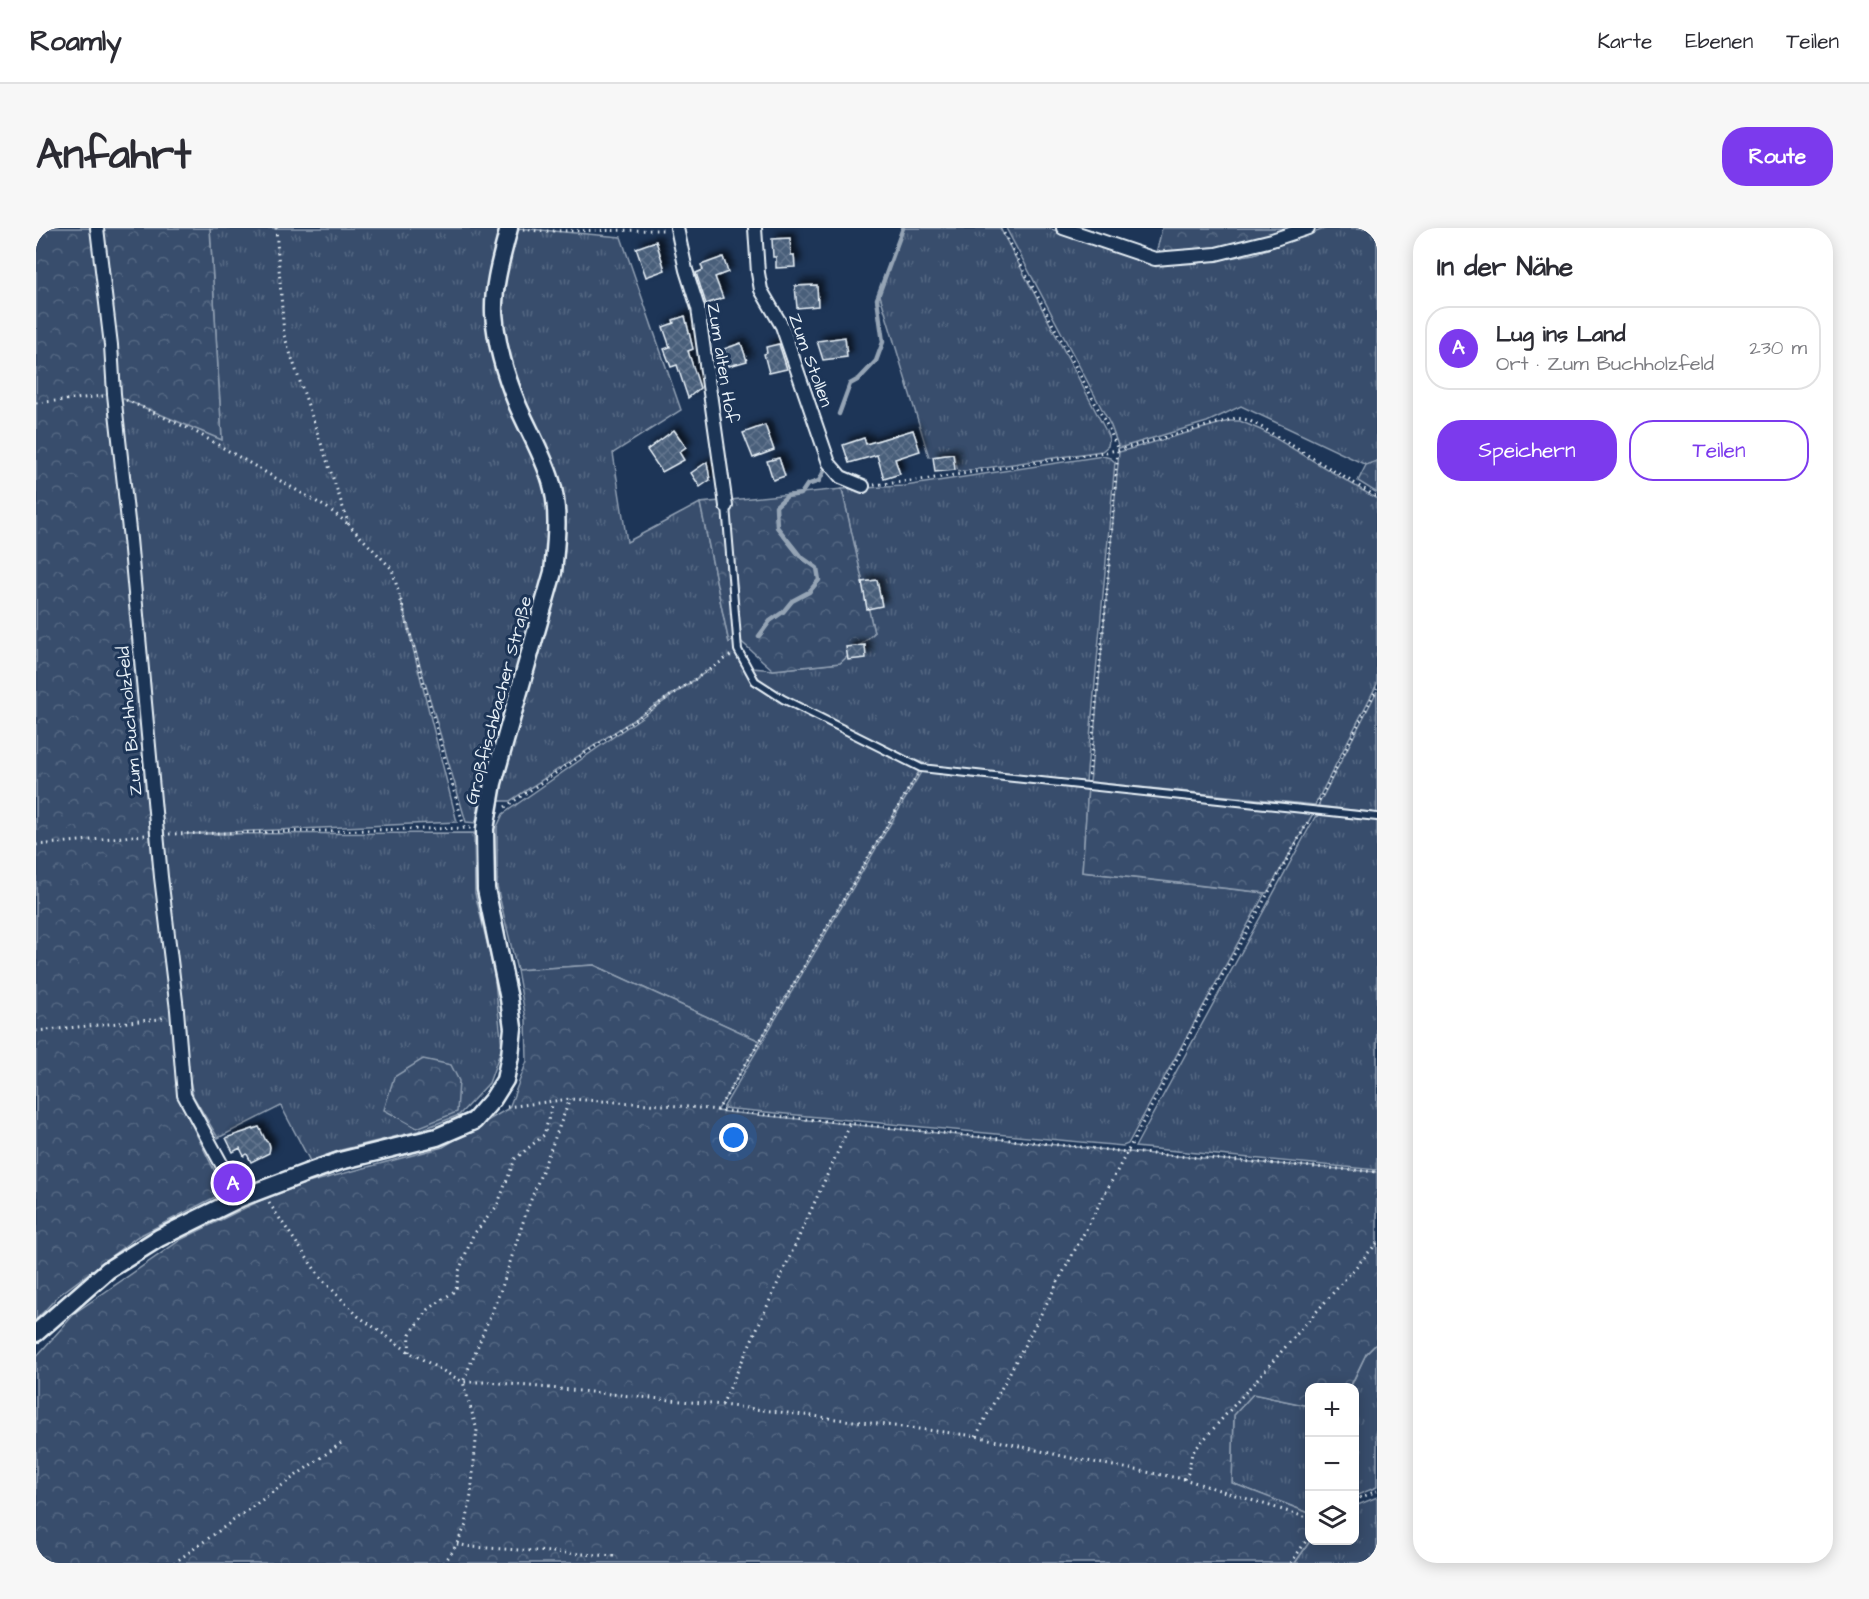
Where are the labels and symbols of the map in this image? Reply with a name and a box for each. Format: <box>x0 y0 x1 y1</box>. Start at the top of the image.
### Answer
street label: Zum alten Hof <box>701 301 744 425</box>
street label: Zum Stollen <box>782 310 839 410</box>
street label: Großfischbacher Straße <box>459 593 538 807</box>
street label: Zum Buchholzfeld <box>111 645 148 797</box>
your location <box>719 1123 748 1152</box>
pin: A <box>214 1160 252 1206</box>

